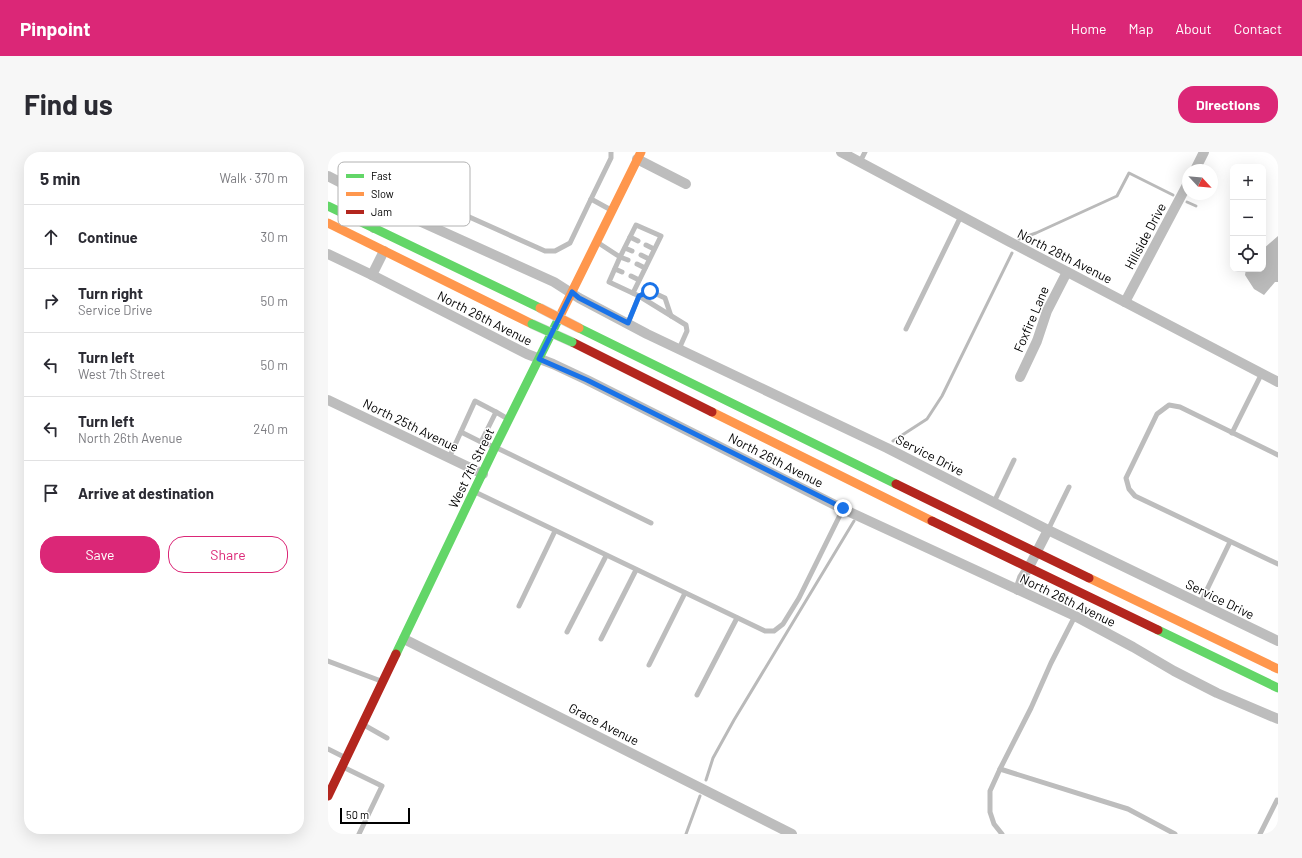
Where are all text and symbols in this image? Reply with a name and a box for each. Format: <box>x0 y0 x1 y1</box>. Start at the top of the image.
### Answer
text: Pinpoint <box>20 17 90 40</box>
text: Home <box>1071 20 1107 37</box>
text: Map <box>1129 20 1153 37</box>
text: About <box>1175 20 1212 37</box>
text: Contact <box>1234 20 1282 37</box>
button: Directions <box>1178 86 1278 123</box>
text: Find us <box>24 87 113 121</box>
legend <box>338 162 470 226</box>
north arrow <box>1182 164 1218 200</box>
map controls <box>1230 164 1266 272</box>
button: + <box>1230 164 1266 200</box>
text: 5 min <box>40 168 80 188</box>
text: Fast <box>371 169 392 182</box>
text: Walk · 370 m <box>220 170 288 186</box>
text: Slow <box>371 187 394 200</box>
street label: Hillside Drive <box>1121 200 1169 272</box>
button: − <box>1230 200 1266 236</box>
text: Jam <box>371 205 392 218</box>
street label: North 28th Avenue <box>1015 225 1115 287</box>
icon: ahead <box>40 226 62 248</box>
text: Continue <box>78 228 138 246</box>
text: 30 m <box>261 229 288 245</box>
button: locate <box>1230 236 1266 272</box>
route start <box>641 282 659 300</box>
text: Turn right <box>78 284 143 302</box>
street label: Foxfire Lane <box>1010 284 1052 354</box>
street label: North 26th Avenue <box>435 287 535 349</box>
icon: right <box>40 290 62 312</box>
text: 50 m <box>261 293 288 309</box>
text: Service Drive <box>78 302 152 318</box>
text: Turn left <box>78 348 134 366</box>
icon: left <box>40 354 62 376</box>
text: 50 m <box>261 357 288 373</box>
text: West 7th Street <box>78 366 165 382</box>
street label: North 25th Avenue <box>361 395 461 455</box>
text: Turn left <box>78 412 134 430</box>
icon: left <box>40 418 62 440</box>
text: 240 m <box>253 421 288 437</box>
street label: West 7th Street <box>445 425 497 511</box>
street label: North 26th Avenue <box>726 429 826 491</box>
text: North 26th Avenue <box>78 430 182 446</box>
street label: Service Drive <box>893 431 967 479</box>
icon: arrive <box>40 482 62 504</box>
text: Arrive at destination <box>78 484 214 502</box>
route end <box>834 499 852 517</box>
button: Save <box>40 536 160 573</box>
button: Share <box>168 536 288 573</box>
street label: North 26th Avenue <box>1018 570 1119 630</box>
street label: Service Drive <box>1183 576 1257 623</box>
street label: Grace Avenue <box>566 699 642 749</box>
scale bar <box>340 806 410 825</box>
text: 50 m <box>346 808 369 821</box>

